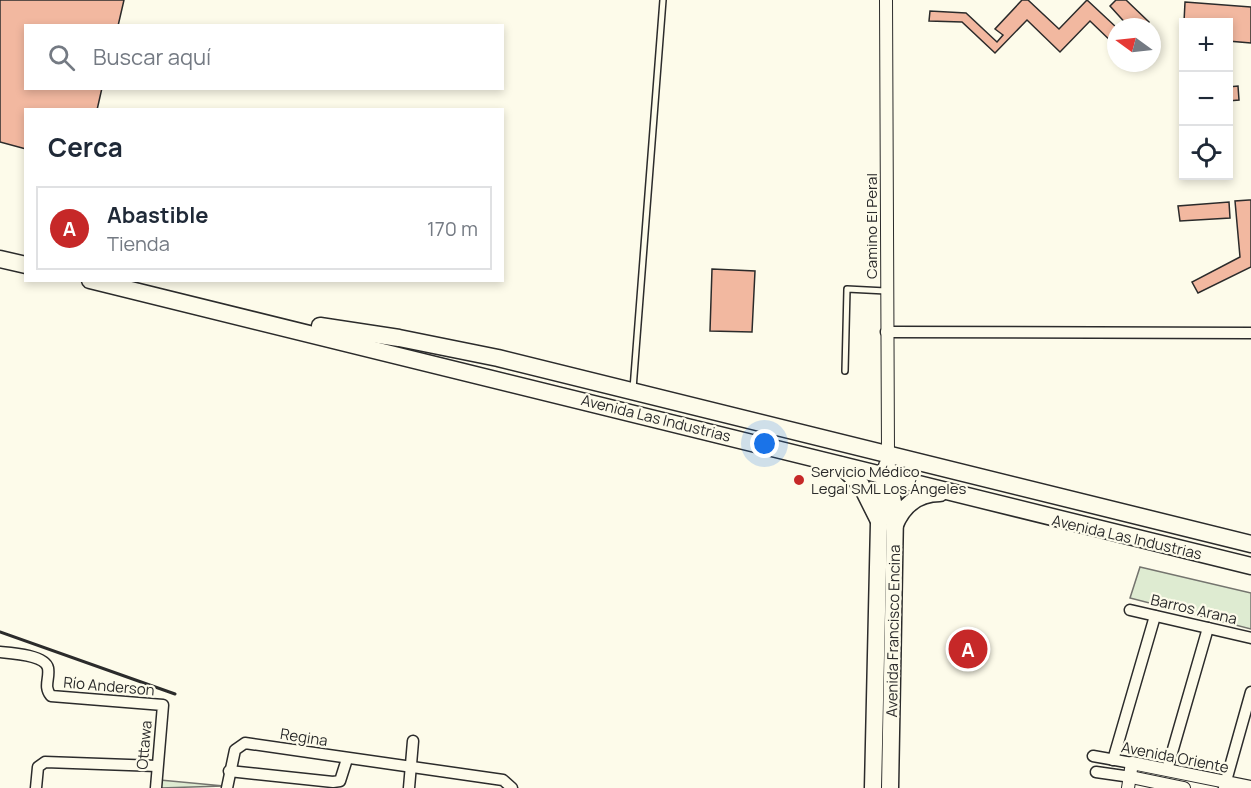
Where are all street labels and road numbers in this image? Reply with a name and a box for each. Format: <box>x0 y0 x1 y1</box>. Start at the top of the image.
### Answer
street label: Camino El Peral <box>861 173 882 279</box>
street label: Avenida Las Industrias <box>579 389 733 447</box>
street label: Avenida Las Industrias <box>1050 510 1204 565</box>
street label: Avenida Francisco Encina <box>881 544 905 718</box>
street label: Barros Arana <box>1149 589 1239 629</box>
street label: Río Anderson <box>62 672 156 700</box>
street label: Ottawa <box>131 719 157 771</box>
street label: Regina <box>279 723 329 751</box>
street label: Avenida Oriente <box>1119 736 1231 778</box>

